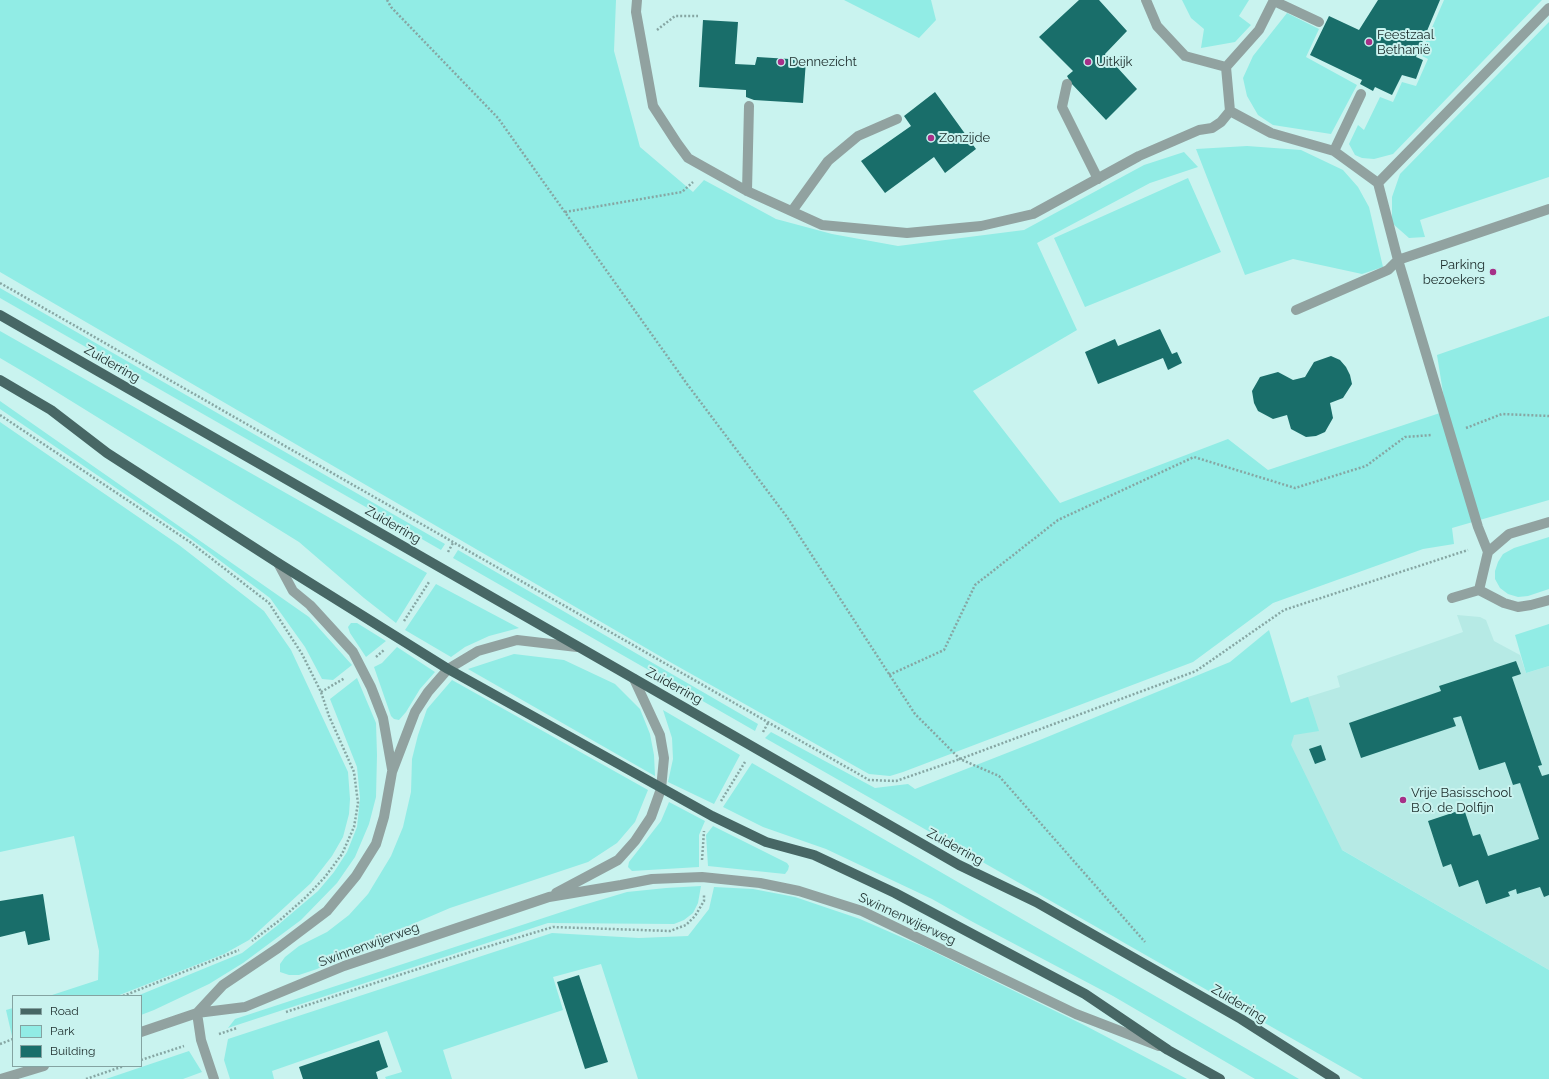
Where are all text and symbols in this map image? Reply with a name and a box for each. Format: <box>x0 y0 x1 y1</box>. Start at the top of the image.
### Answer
place label: Feestzaal Bethanië <box>1377 27 1434 58</box>
marker: Feestzaal Bethanië <box>1364 37 1374 47</box>
place label: Dennezicht <box>789 54 857 70</box>
place label: Uitkijk <box>1096 54 1132 70</box>
marker: Dennezicht <box>776 57 786 67</box>
marker: Uitkijk <box>1083 57 1093 67</box>
place label: Zonzijde <box>939 130 990 146</box>
marker: Zonzijde <box>926 133 936 143</box>
place label: Parking bezoekers <box>1423 257 1485 288</box>
marker: Parking bezoekers <box>1488 267 1498 277</box>
street label: Zuiderring <box>81 342 143 386</box>
street label: Zuiderring <box>362 503 424 547</box>
street label: Zuiderring <box>643 664 705 708</box>
place label: Vrije Basisschool B.O. de Dolfijn <box>1411 785 1512 816</box>
marker: Vrije Basisschool B.O. de Dolfijn <box>1398 795 1408 805</box>
street label: Zuiderring <box>924 825 986 869</box>
street label: Swinnenwijerweg <box>856 890 958 948</box>
street label: Swinnenwijerweg <box>317 920 421 970</box>
street label: Zuiderring <box>1208 981 1270 1027</box>
legend <box>12 995 142 1067</box>
text: Road <box>50 1004 79 1018</box>
text: Park <box>50 1024 75 1038</box>
text: Building <box>50 1044 96 1058</box>

